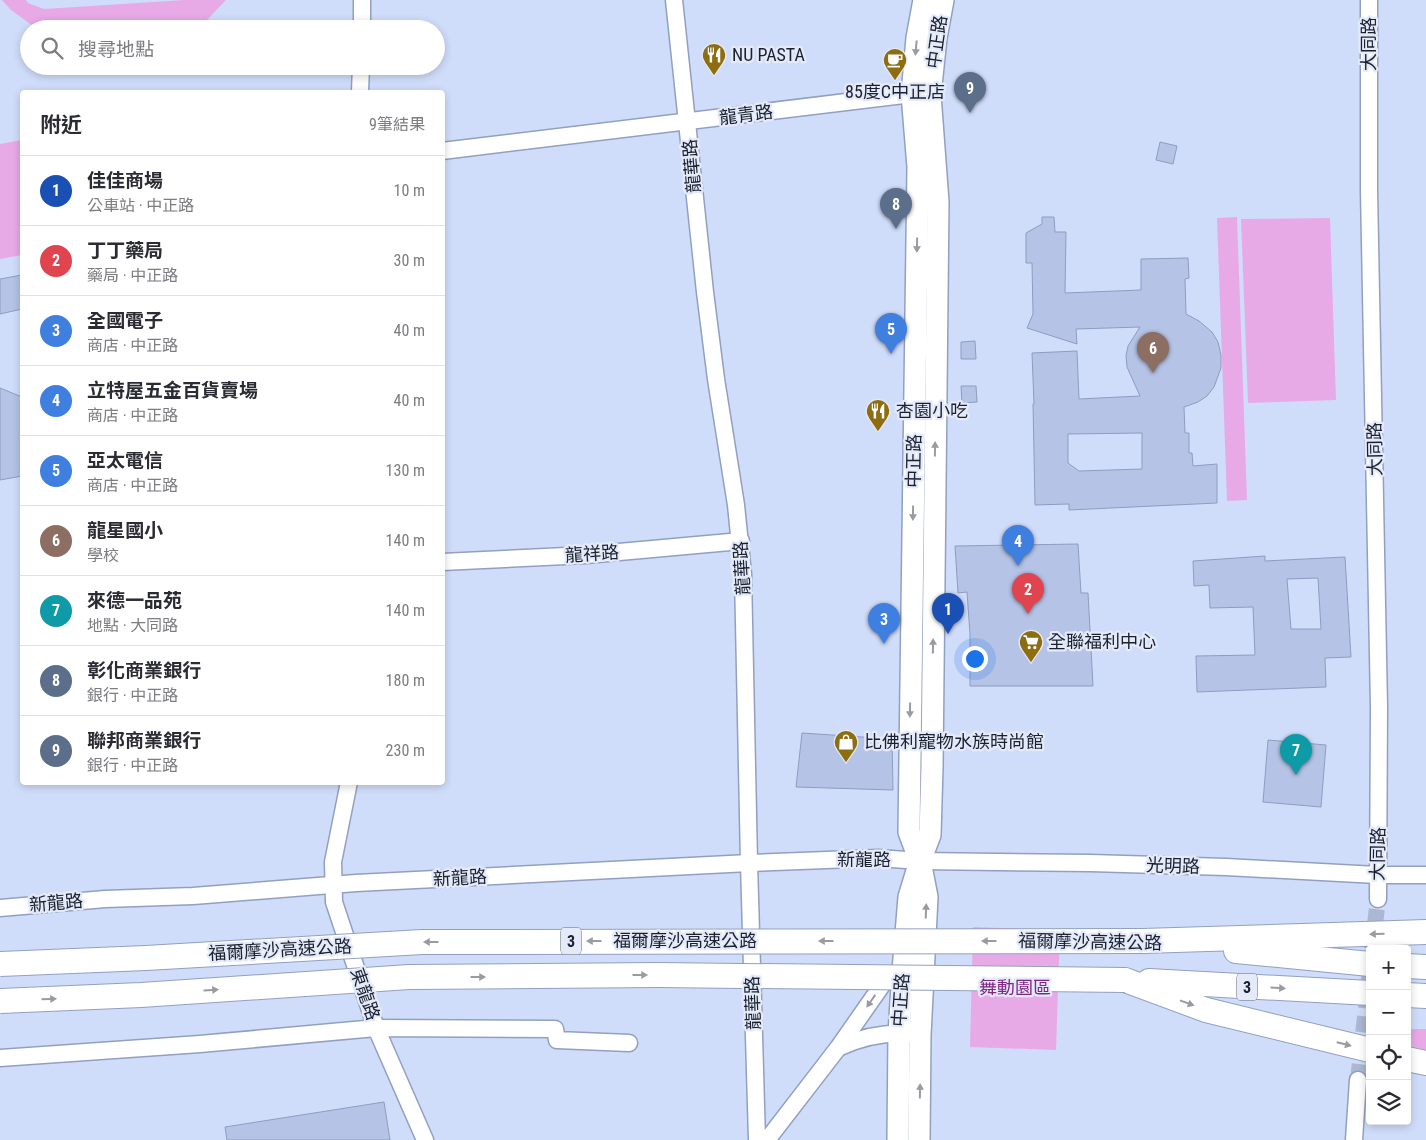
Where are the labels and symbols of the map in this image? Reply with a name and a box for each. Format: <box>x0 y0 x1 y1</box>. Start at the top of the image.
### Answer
street label: 中正路 <box>922 14 951 70</box>
street label: 大同路 <box>1358 17 1379 71</box>
one-way arrow <box>912 40 920 56</box>
restaurant icon: NU PASTA <box>701 42 727 76</box>
place label: NU PASTA <box>732 44 806 65</box>
cafe icon: 85度C中正店 <box>882 47 908 81</box>
pin: 9 <box>954 72 986 113</box>
place label: 85度C中正店 <box>845 81 945 102</box>
street label: 龍青路 <box>718 101 774 128</box>
street label: 龍華路 <box>679 138 704 194</box>
pin: 8 <box>880 188 912 229</box>
one-way arrow <box>913 237 921 253</box>
pin: 5 <box>875 313 907 354</box>
pin: 6 <box>1137 332 1169 373</box>
restaurant icon: 杏園小吃 <box>865 398 891 432</box>
place label: 杏園小吃 <box>896 400 968 421</box>
street label: 大同路 <box>1364 422 1385 476</box>
street label: 中正路 <box>903 434 924 488</box>
one-way arrow <box>931 441 939 457</box>
one-way arrow <box>909 505 917 521</box>
pin: 4 <box>1002 525 1034 566</box>
street label: 龍祥路 <box>564 541 620 566</box>
street label: 龍華路 <box>730 541 753 596</box>
pin: 2 <box>1012 573 1044 614</box>
pin: 1 <box>932 593 964 634</box>
pin: 3 <box>868 603 900 644</box>
supermarket icon: 全聯福利中心 <box>1018 629 1044 663</box>
place label: 全聯福利中心 <box>1048 631 1156 652</box>
one-way arrow <box>929 638 937 654</box>
your location <box>962 646 988 672</box>
one-way arrow <box>906 702 914 718</box>
shop icon: 比佛利寵物水族時尚館 <box>833 729 859 763</box>
place label: 比佛利寵物水族時尚館 <box>864 731 1044 752</box>
pin: 7 <box>1280 734 1312 775</box>
street label: 大同路 <box>1367 827 1388 881</box>
street label: 新龍路 <box>837 849 891 870</box>
street label: 光明路 <box>1146 854 1200 877</box>
street label: 新龍路 <box>432 866 487 889</box>
street label: 新龍路 <box>28 890 84 915</box>
one-way arrow <box>922 903 930 919</box>
road number: 3 <box>561 928 581 954</box>
street label: 福爾摩沙高速公路 <box>613 930 757 951</box>
street label: 福爾摩沙高速公路 <box>1018 930 1162 953</box>
one-way arrow <box>1369 930 1385 938</box>
street label: 福爾摩沙高速公路 <box>208 935 352 964</box>
one-way arrow <box>586 937 602 945</box>
one-way arrow <box>818 937 834 945</box>
one-way arrow <box>981 937 997 945</box>
one-way arrow <box>423 938 439 946</box>
street label: 東龍路 <box>347 965 384 1023</box>
one-way arrow <box>633 971 649 979</box>
one-way arrow <box>470 972 486 980</box>
street label: 中正路 <box>888 972 913 1028</box>
road number: 3 <box>1237 974 1257 1000</box>
street label: 龍華路 <box>741 976 764 1030</box>
park label: 舞動園區 <box>979 977 1051 998</box>
one-way arrow <box>1271 985 1287 993</box>
one-way arrow <box>203 986 219 994</box>
one-way arrow <box>41 995 57 1003</box>
one-way arrow <box>866 995 876 1008</box>
one-way arrow <box>1180 999 1195 1007</box>
one-way arrow <box>1337 1040 1352 1048</box>
one-way arrow <box>916 1083 924 1099</box>

